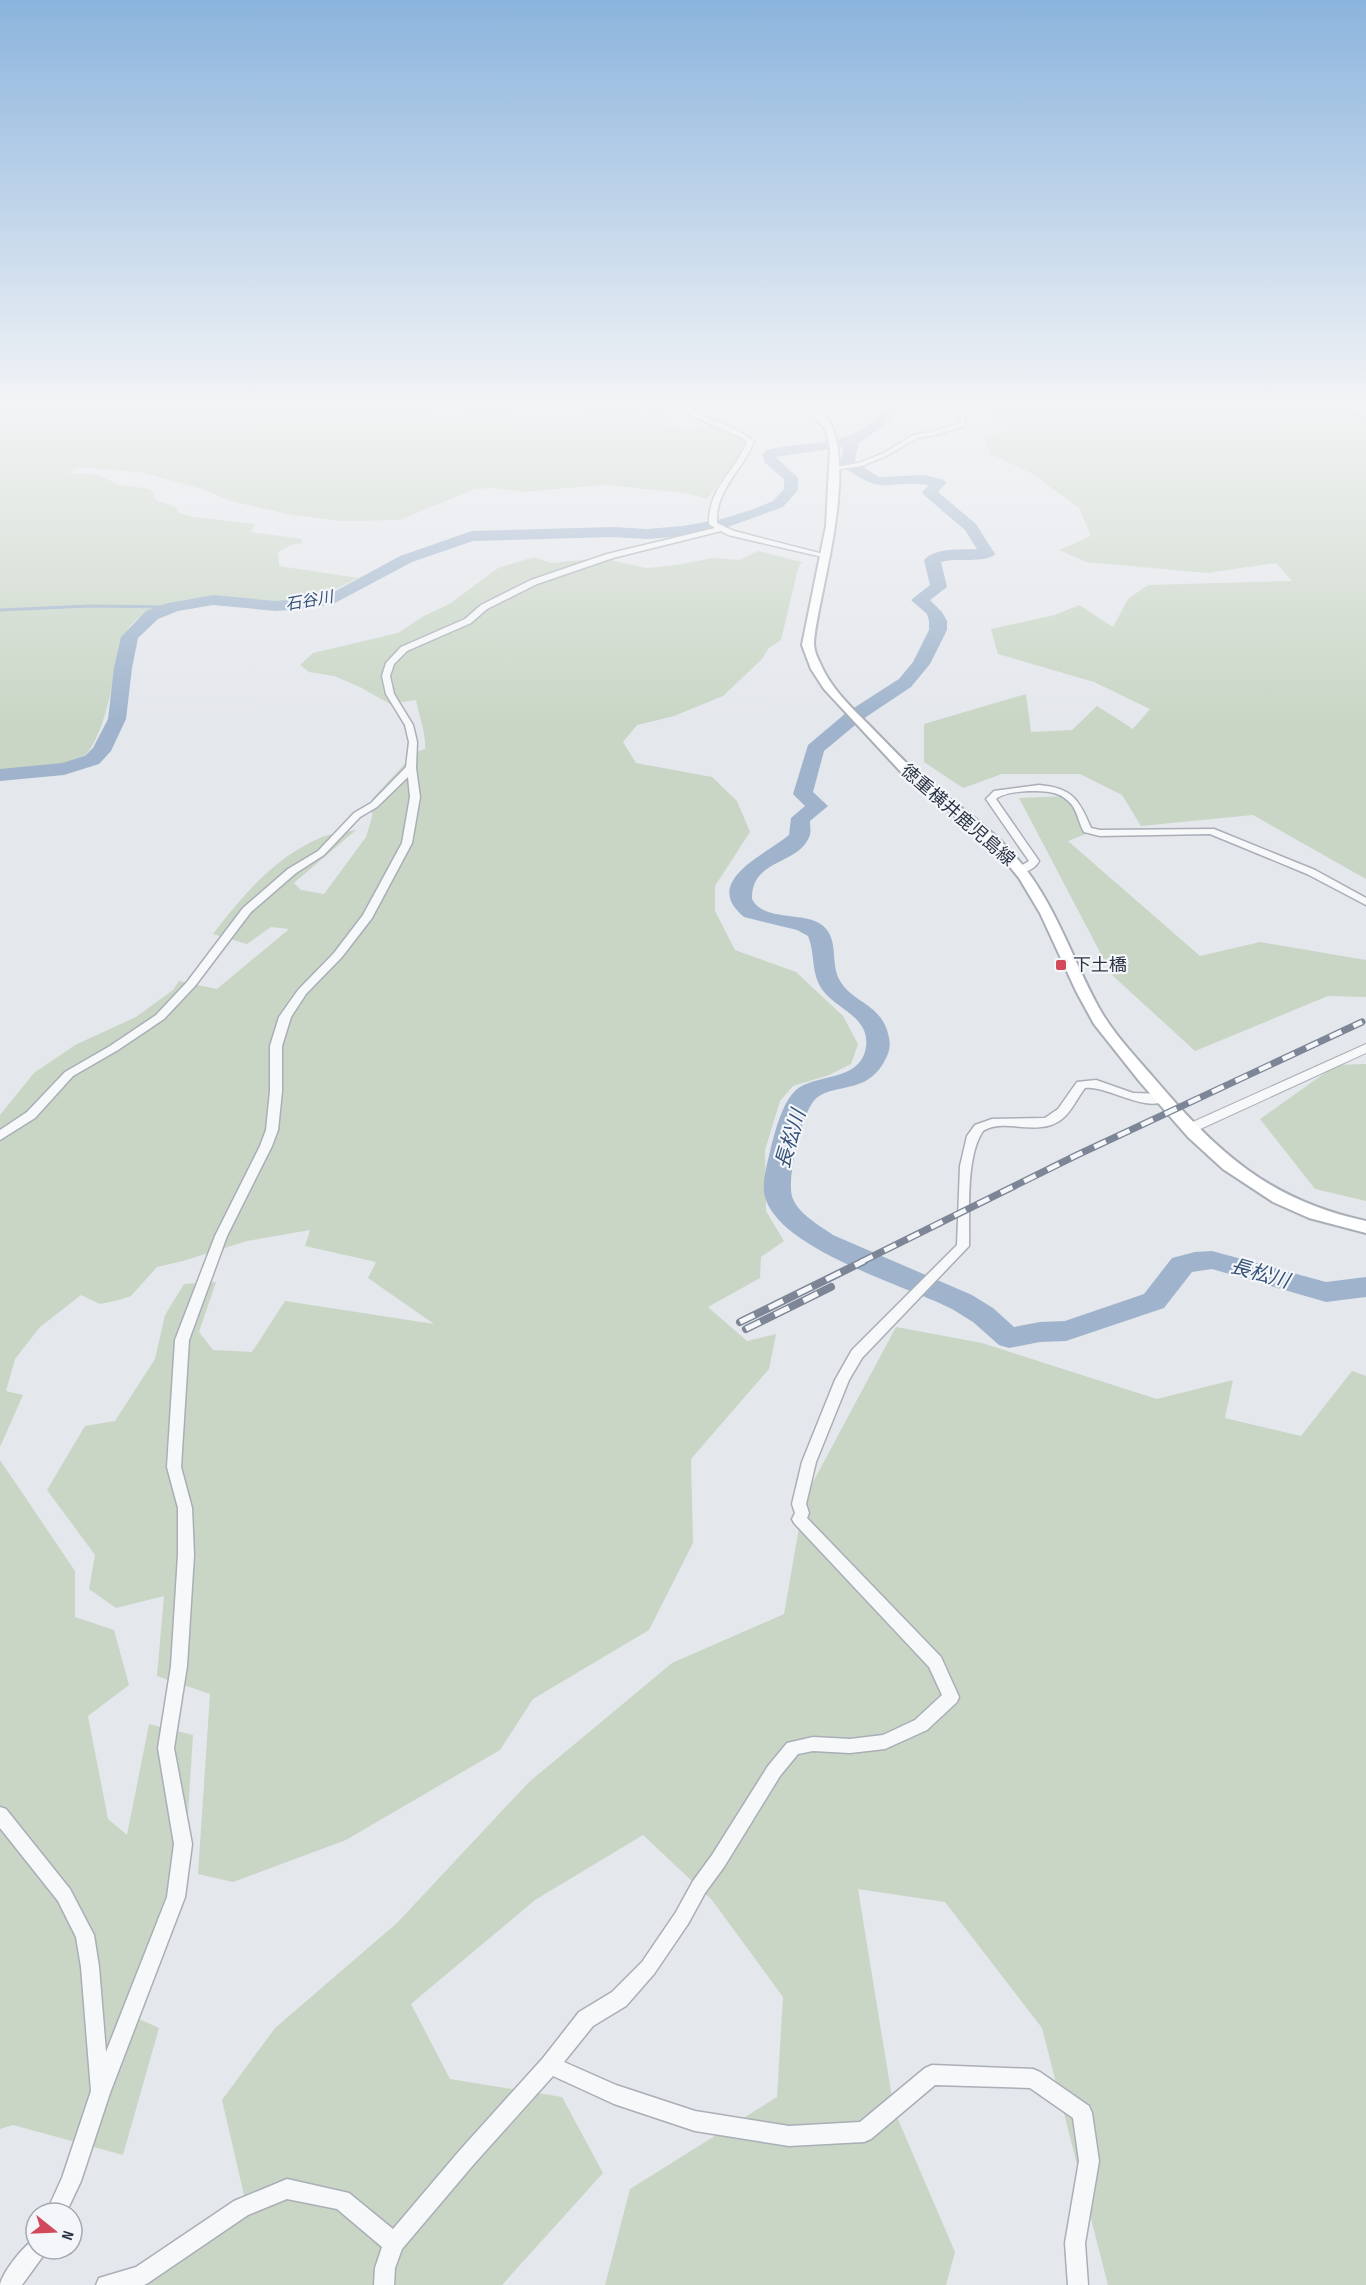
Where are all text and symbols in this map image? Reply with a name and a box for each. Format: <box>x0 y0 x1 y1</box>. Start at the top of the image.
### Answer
water label: 石谷川 <box>284 588 337 615</box>
street label: 徳重横井鹿児島線 <box>896 760 1019 871</box>
place label: 下土橋 <box>1073 955 1127 976</box>
marker: 下土橋 <box>1054 958 1068 972</box>
water label: 長松川 <box>771 1105 812 1171</box>
water label: 長松川 <box>1228 1254 1294 1294</box>
north arrow <box>24 2201 84 2261</box>
text: N <box>56 2228 77 2242</box>

